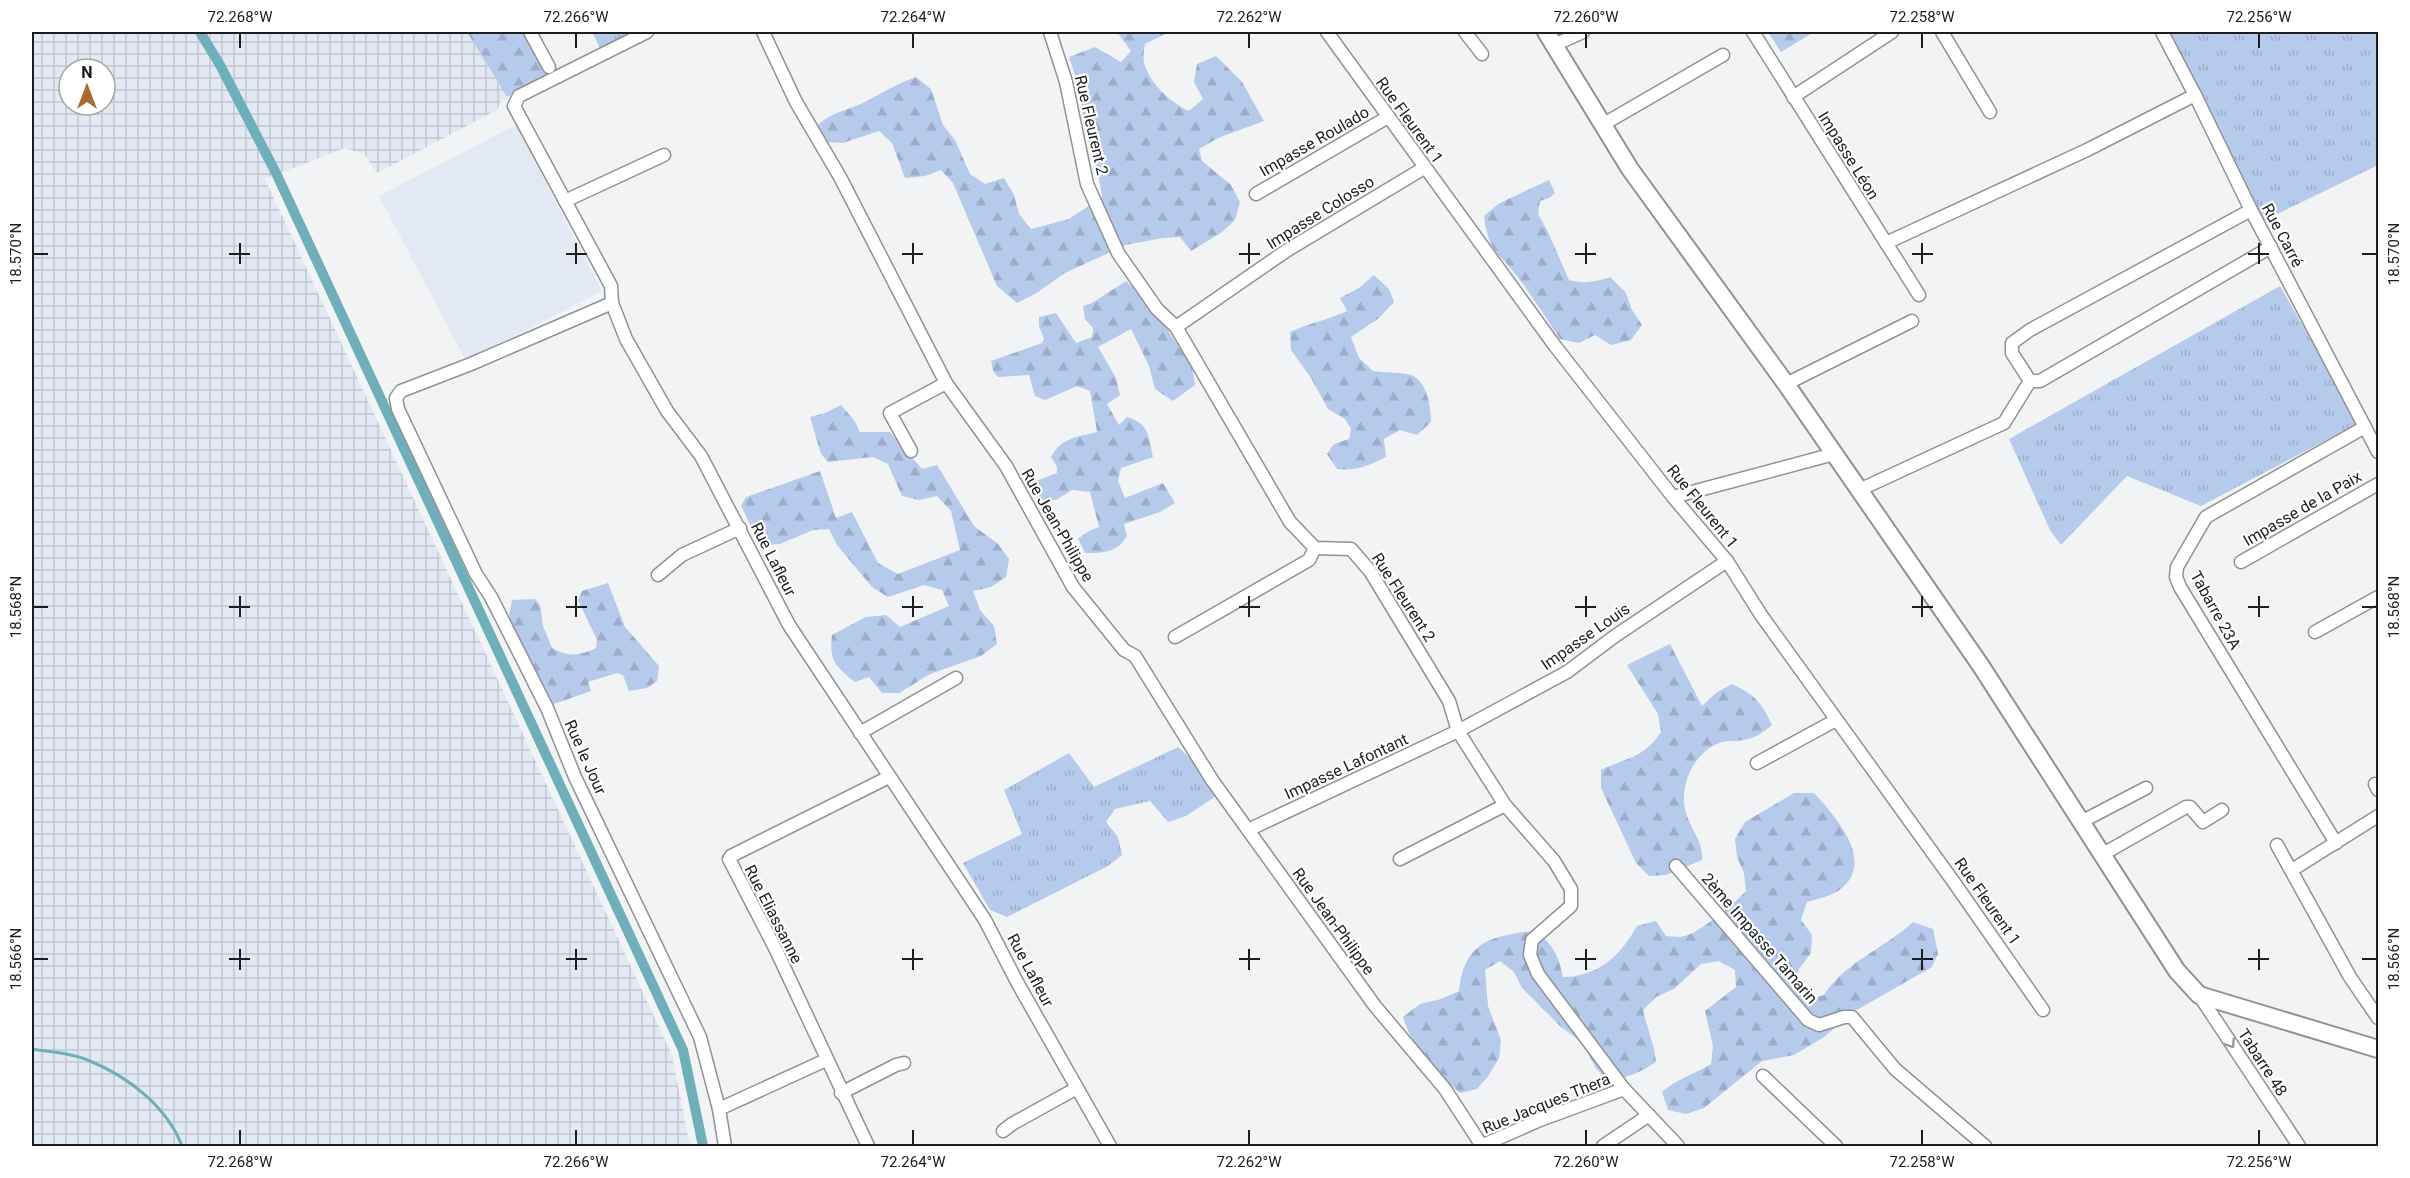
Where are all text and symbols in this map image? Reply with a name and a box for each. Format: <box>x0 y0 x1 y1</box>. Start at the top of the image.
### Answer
text: 72.268°W <box>207 8 273 26</box>
text: 72.266°W <box>543 8 609 26</box>
text: 72.264°W <box>880 8 946 26</box>
text: 72.262°W <box>1216 8 1282 26</box>
text: 72.260°W <box>1553 8 1619 26</box>
text: 72.258°W <box>1889 8 1955 26</box>
text: 72.256°W <box>2226 8 2292 26</box>
north arrow <box>57 57 117 117</box>
text: N <box>81 63 93 82</box>
street label: Rue Fleurent 2 <box>1071 73 1112 177</box>
street label: Rue Fleurent 1 <box>1372 73 1447 167</box>
street label: Impasse Roulado <box>1256 102 1373 181</box>
street label: Impasse Léon <box>1814 108 1883 203</box>
street label: Impasse Colosso <box>1263 172 1378 253</box>
street label: Rue Carré <box>2258 200 2307 270</box>
text: 18.570°N <box>7 223 25 285</box>
text: 18.570°N <box>2385 223 2403 285</box>
street label: Rue Fleurent 1 <box>1663 461 1742 552</box>
street label: Rue Jean-Philippe <box>1017 465 1098 585</box>
street label: Impasse de la Paix <box>2240 467 2365 550</box>
street label: Rue Lafleur <box>747 519 801 600</box>
street label: Rue Fleurent 2 <box>1368 549 1439 645</box>
street label: Tabarre 23A <box>2186 568 2245 653</box>
text: 18.568°N <box>7 576 25 638</box>
text: 18.568°N <box>2385 576 2403 638</box>
street label: Impasse Louis <box>1537 599 1633 674</box>
street label: Rue le Jour <box>561 717 611 798</box>
street label: Impasse Lafontant <box>1282 730 1411 803</box>
street label: Rue Fleurent 1 <box>1951 854 2025 948</box>
street label: Rue Eliassanne <box>741 862 807 967</box>
street label: Rue Jean-Philippe <box>1288 864 1379 978</box>
street label: 2ème Impasse Tamarin <box>1698 869 1822 1008</box>
text: 18.566°N <box>7 928 25 990</box>
text: 18.566°N <box>2385 928 2403 990</box>
street label: Rue Lafleur <box>1003 930 1058 1011</box>
street label: Tabarre 48 <box>2234 1025 2291 1099</box>
one-way arrow <box>2224 1038 2236 1048</box>
street label: Rue Jacques Thera <box>1480 1069 1613 1138</box>
text: 72.268°W <box>207 1153 273 1171</box>
text: 72.266°W <box>543 1153 609 1171</box>
text: 72.264°W <box>880 1153 946 1171</box>
text: 72.262°W <box>1216 1153 1282 1171</box>
text: 72.260°W <box>1553 1153 1619 1171</box>
text: 72.258°W <box>1889 1153 1955 1171</box>
text: 72.256°W <box>2226 1153 2292 1171</box>

